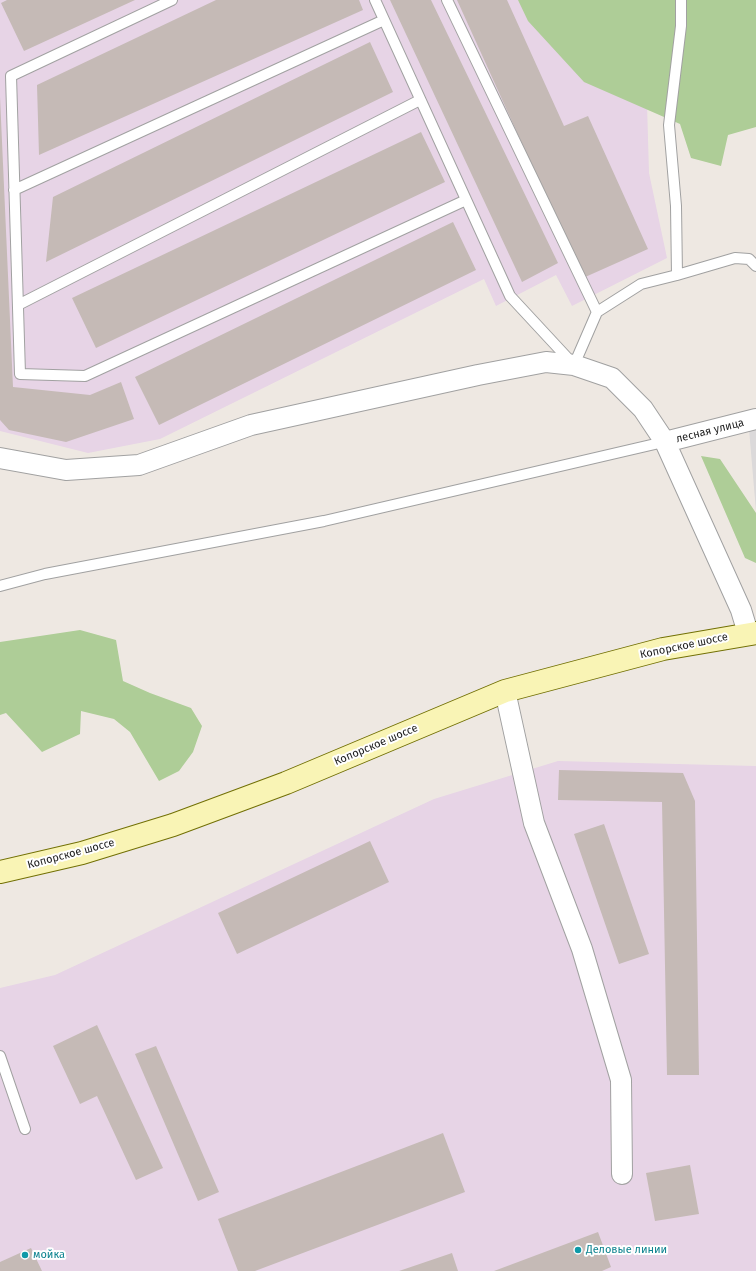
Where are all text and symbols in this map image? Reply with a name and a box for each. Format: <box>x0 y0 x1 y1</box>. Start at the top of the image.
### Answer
street label: лесная улица <box>675 416 745 446</box>
street label: Копорское шоссе <box>639 630 729 662</box>
street label: Копорское шоссе <box>332 721 420 769</box>
street label: Копорское шоссе <box>26 836 116 872</box>
place label: Деловые линии <box>586 1243 667 1257</box>
marker: Деловые линии <box>573 1245 583 1255</box>
place label: мойка <box>33 1248 65 1262</box>
marker: мойка <box>20 1250 30 1260</box>

